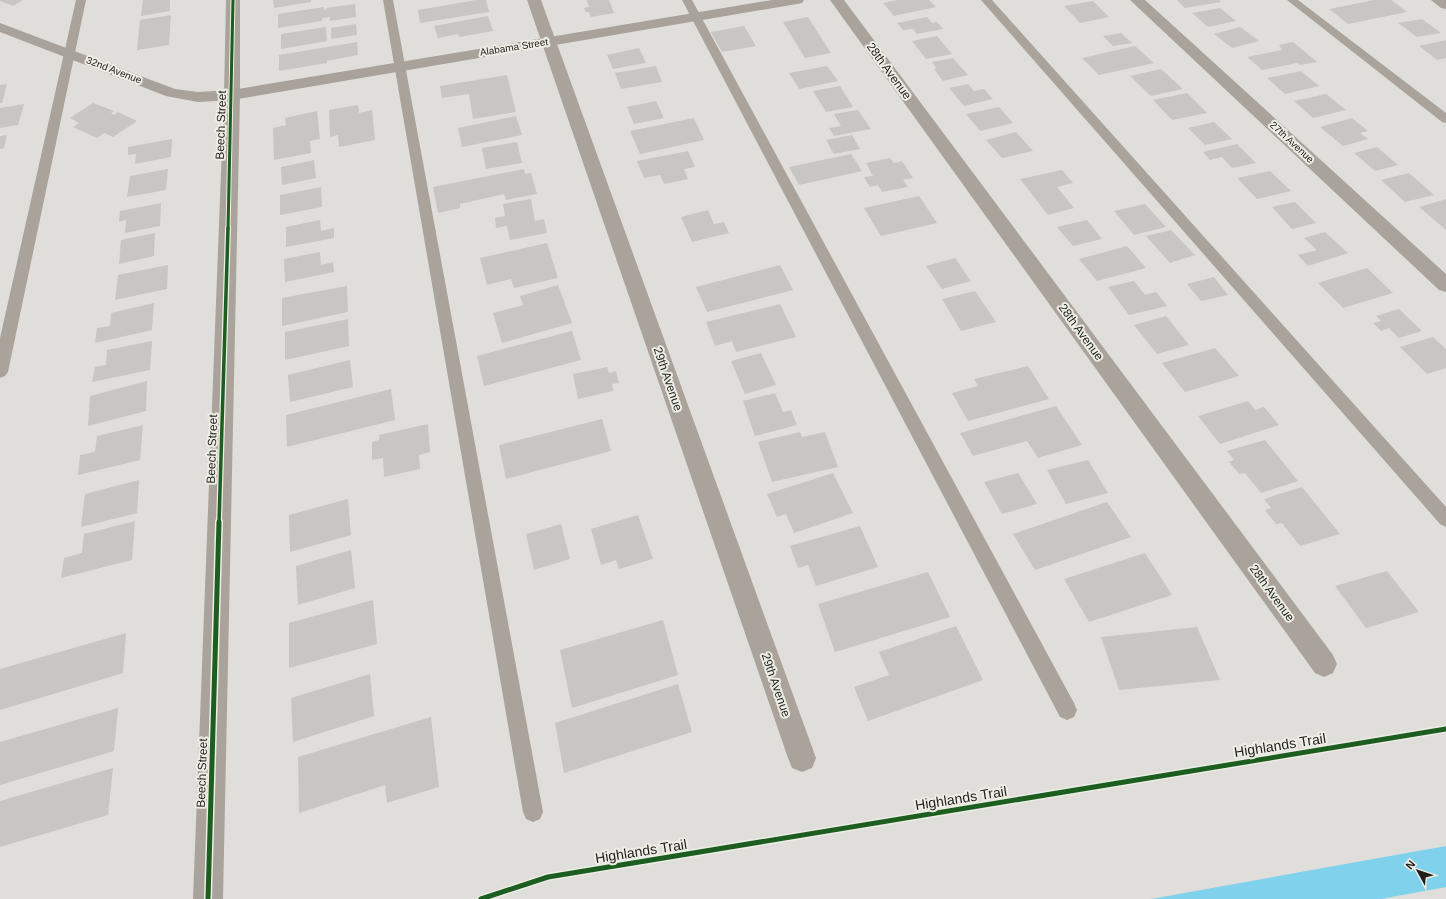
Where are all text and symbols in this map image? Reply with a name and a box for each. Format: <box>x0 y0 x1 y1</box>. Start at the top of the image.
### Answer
street label: Alabama Street <box>479 36 549 58</box>
street label: 28th Avenue <box>864 40 914 102</box>
street label: 32nd Avenue <box>85 54 144 86</box>
street label: Beech Street <box>213 89 229 160</box>
street label: 27th Avenue <box>1268 119 1316 165</box>
street label: 28th Avenue <box>1056 301 1106 363</box>
street label: 29th Avenue <box>651 345 686 413</box>
street label: Beech Street <box>204 413 220 484</box>
street label: 28th Avenue <box>1247 562 1297 624</box>
street label: 29th Avenue <box>759 651 794 719</box>
street label: Highlands Trail <box>1233 730 1327 760</box>
street label: Beech Street <box>194 737 210 808</box>
street label: Highlands Trail <box>914 783 1008 813</box>
street label: Highlands Trail <box>594 836 688 866</box>
north arrow <box>1398 851 1438 891</box>
text: N <box>1403 858 1418 871</box>

